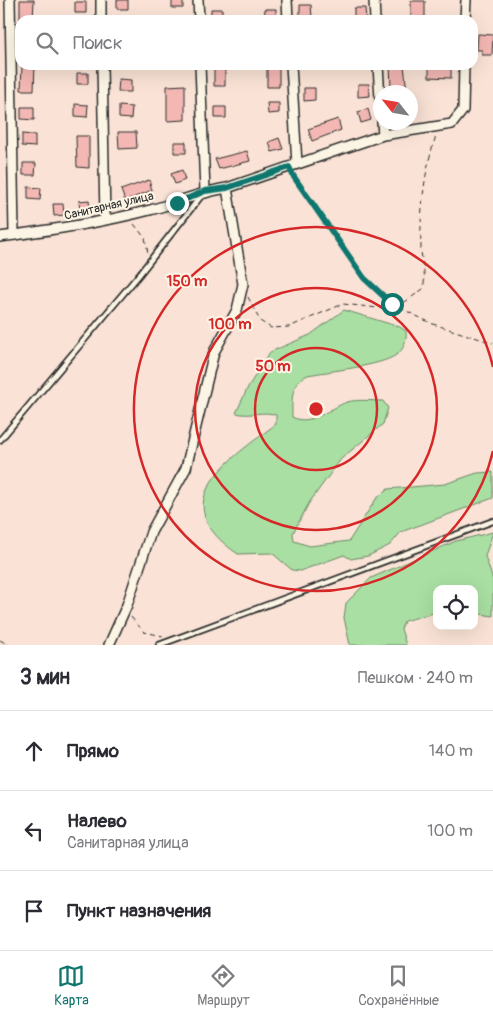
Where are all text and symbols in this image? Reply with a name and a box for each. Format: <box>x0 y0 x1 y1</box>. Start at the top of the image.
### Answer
search box <box>15 15 478 70</box>
icon: search <box>33 29 61 57</box>
text: Поиск <box>73 31 123 55</box>
north arrow <box>373 85 418 130</box>
street label: Санитарная улица <box>63 188 156 224</box>
route end <box>166 192 189 215</box>
text: 150 m <box>167 272 207 291</box>
route start <box>381 293 404 316</box>
text: 100 m <box>209 315 251 334</box>
text: 50 m <box>256 357 290 376</box>
centre of rings <box>307 400 325 418</box>
map controls <box>433 585 478 630</box>
button: locate <box>433 585 478 630</box>
text: 3 мин <box>20 664 70 691</box>
text: Пешком · 240 m <box>358 668 473 688</box>
icon: ahead <box>20 737 48 765</box>
text: Прямо <box>67 739 119 763</box>
text: 140 m <box>429 741 473 761</box>
text: Налево <box>67 809 127 833</box>
icon: left <box>20 817 48 845</box>
text: 100 m <box>427 821 473 841</box>
text: Санитарная улица <box>67 833 189 853</box>
icon: arrive <box>20 897 48 925</box>
text: Пункт назначения <box>67 899 211 923</box>
tab: Карта <box>54 962 89 1009</box>
tab: Маршрут <box>197 962 250 1009</box>
tab: Сохранённые <box>358 962 439 1009</box>

